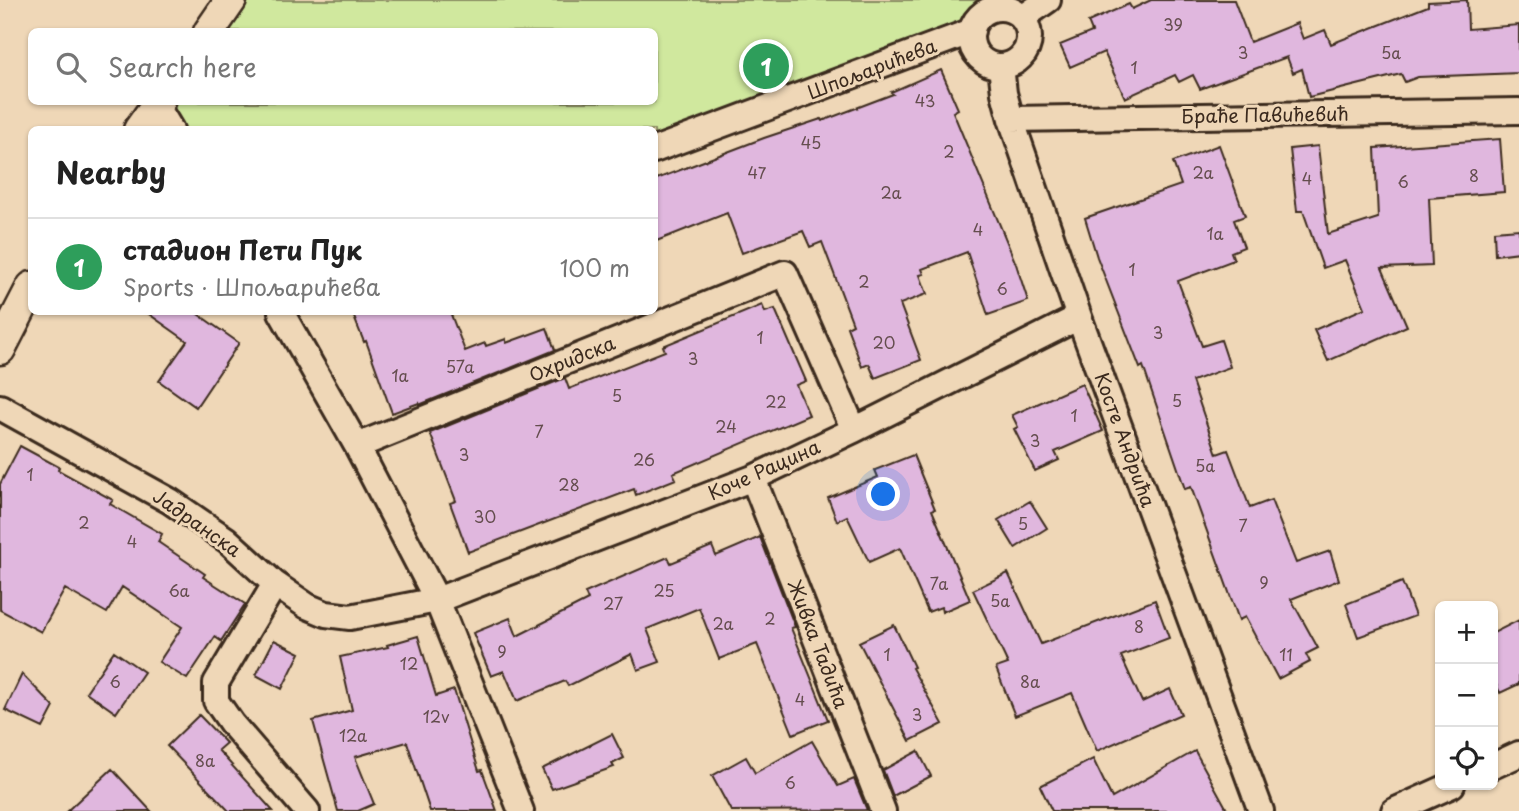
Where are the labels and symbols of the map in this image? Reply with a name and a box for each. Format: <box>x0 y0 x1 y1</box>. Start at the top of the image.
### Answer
house number: 39 <box>1163 12 1183 36</box>
street label: Шпољарићева <box>803 31 940 105</box>
pin: 1 <box>743 40 789 92</box>
house number: 3 <box>1238 40 1248 64</box>
house number: 5a <box>1381 40 1401 64</box>
house number: 1 <box>1130 55 1138 79</box>
house number: 43 <box>915 88 935 112</box>
street label: Браће Павићевић <box>1181 99 1349 129</box>
house number: 45 <box>801 130 821 154</box>
house number: 2 <box>943 139 955 163</box>
house number: 47 <box>748 160 767 184</box>
house number: 2a <box>1193 160 1214 184</box>
house number: 8 <box>1469 163 1479 187</box>
house number: 4 <box>1302 166 1312 190</box>
house number: 6 <box>1397 169 1409 193</box>
house number: 2a <box>881 180 902 204</box>
house number: 4 <box>973 217 983 241</box>
house number: 1a <box>1206 221 1224 245</box>
house number: 1 <box>1128 257 1136 281</box>
house number: 2 <box>858 269 870 293</box>
house number: 6 <box>996 276 1008 300</box>
house number: 3 <box>1153 320 1163 344</box>
house number: 1 <box>756 325 764 349</box>
street label: Охридска <box>524 328 619 388</box>
house number: 20 <box>873 330 895 354</box>
house number: 3 <box>688 346 698 370</box>
house number: 57a <box>446 354 474 378</box>
house number: 1a <box>391 363 409 387</box>
street label: Косте Андрића <box>1089 368 1163 511</box>
house number: 5 <box>612 383 622 407</box>
house number: 5 <box>1172 388 1182 412</box>
house number: 22 <box>765 389 787 413</box>
house number: 1 <box>1070 403 1078 427</box>
house number: 24 <box>715 414 737 438</box>
house number: 7 <box>534 419 544 443</box>
house number: 3 <box>1030 428 1040 452</box>
street label: Коче Рацина <box>703 432 824 506</box>
house number: 3 <box>459 442 469 466</box>
house number: 26 <box>633 447 655 471</box>
house number: 5a <box>1195 453 1215 477</box>
house number: 1 <box>26 462 34 486</box>
house number: 28 <box>558 472 580 496</box>
your location <box>866 477 900 511</box>
street label: Јадранска <box>148 481 247 563</box>
house number: 30 <box>474 504 496 528</box>
house number: 2 <box>78 510 90 534</box>
house number: 5 <box>1018 511 1028 535</box>
house number: 7 <box>1238 513 1248 537</box>
house number: 4 <box>127 529 137 553</box>
house number: 9 <box>1259 570 1269 594</box>
house number: 7a <box>930 571 948 595</box>
street label: Живка Тадића <box>781 575 856 712</box>
house number: 6a <box>168 578 190 602</box>
house number: 25 <box>653 578 675 602</box>
house number: 5a <box>990 588 1010 612</box>
house number: 27 <box>603 591 623 615</box>
house number: 2 <box>764 606 776 630</box>
house number: 2a <box>713 611 734 635</box>
house number: 8 <box>1134 614 1144 638</box>
house number: 9 <box>497 639 507 663</box>
house number: 1 <box>883 642 891 666</box>
house number: 11 <box>1279 642 1293 666</box>
house number: 12 <box>400 651 418 675</box>
house number: 6 <box>109 669 121 693</box>
house number: 8a <box>1020 669 1040 693</box>
house number: 4 <box>795 687 805 711</box>
house number: 3 <box>912 702 922 726</box>
house number: 12v <box>423 704 449 728</box>
house number: 12a <box>339 723 367 747</box>
house number: 8a <box>195 748 215 772</box>
house number: 6 <box>784 770 796 794</box>

